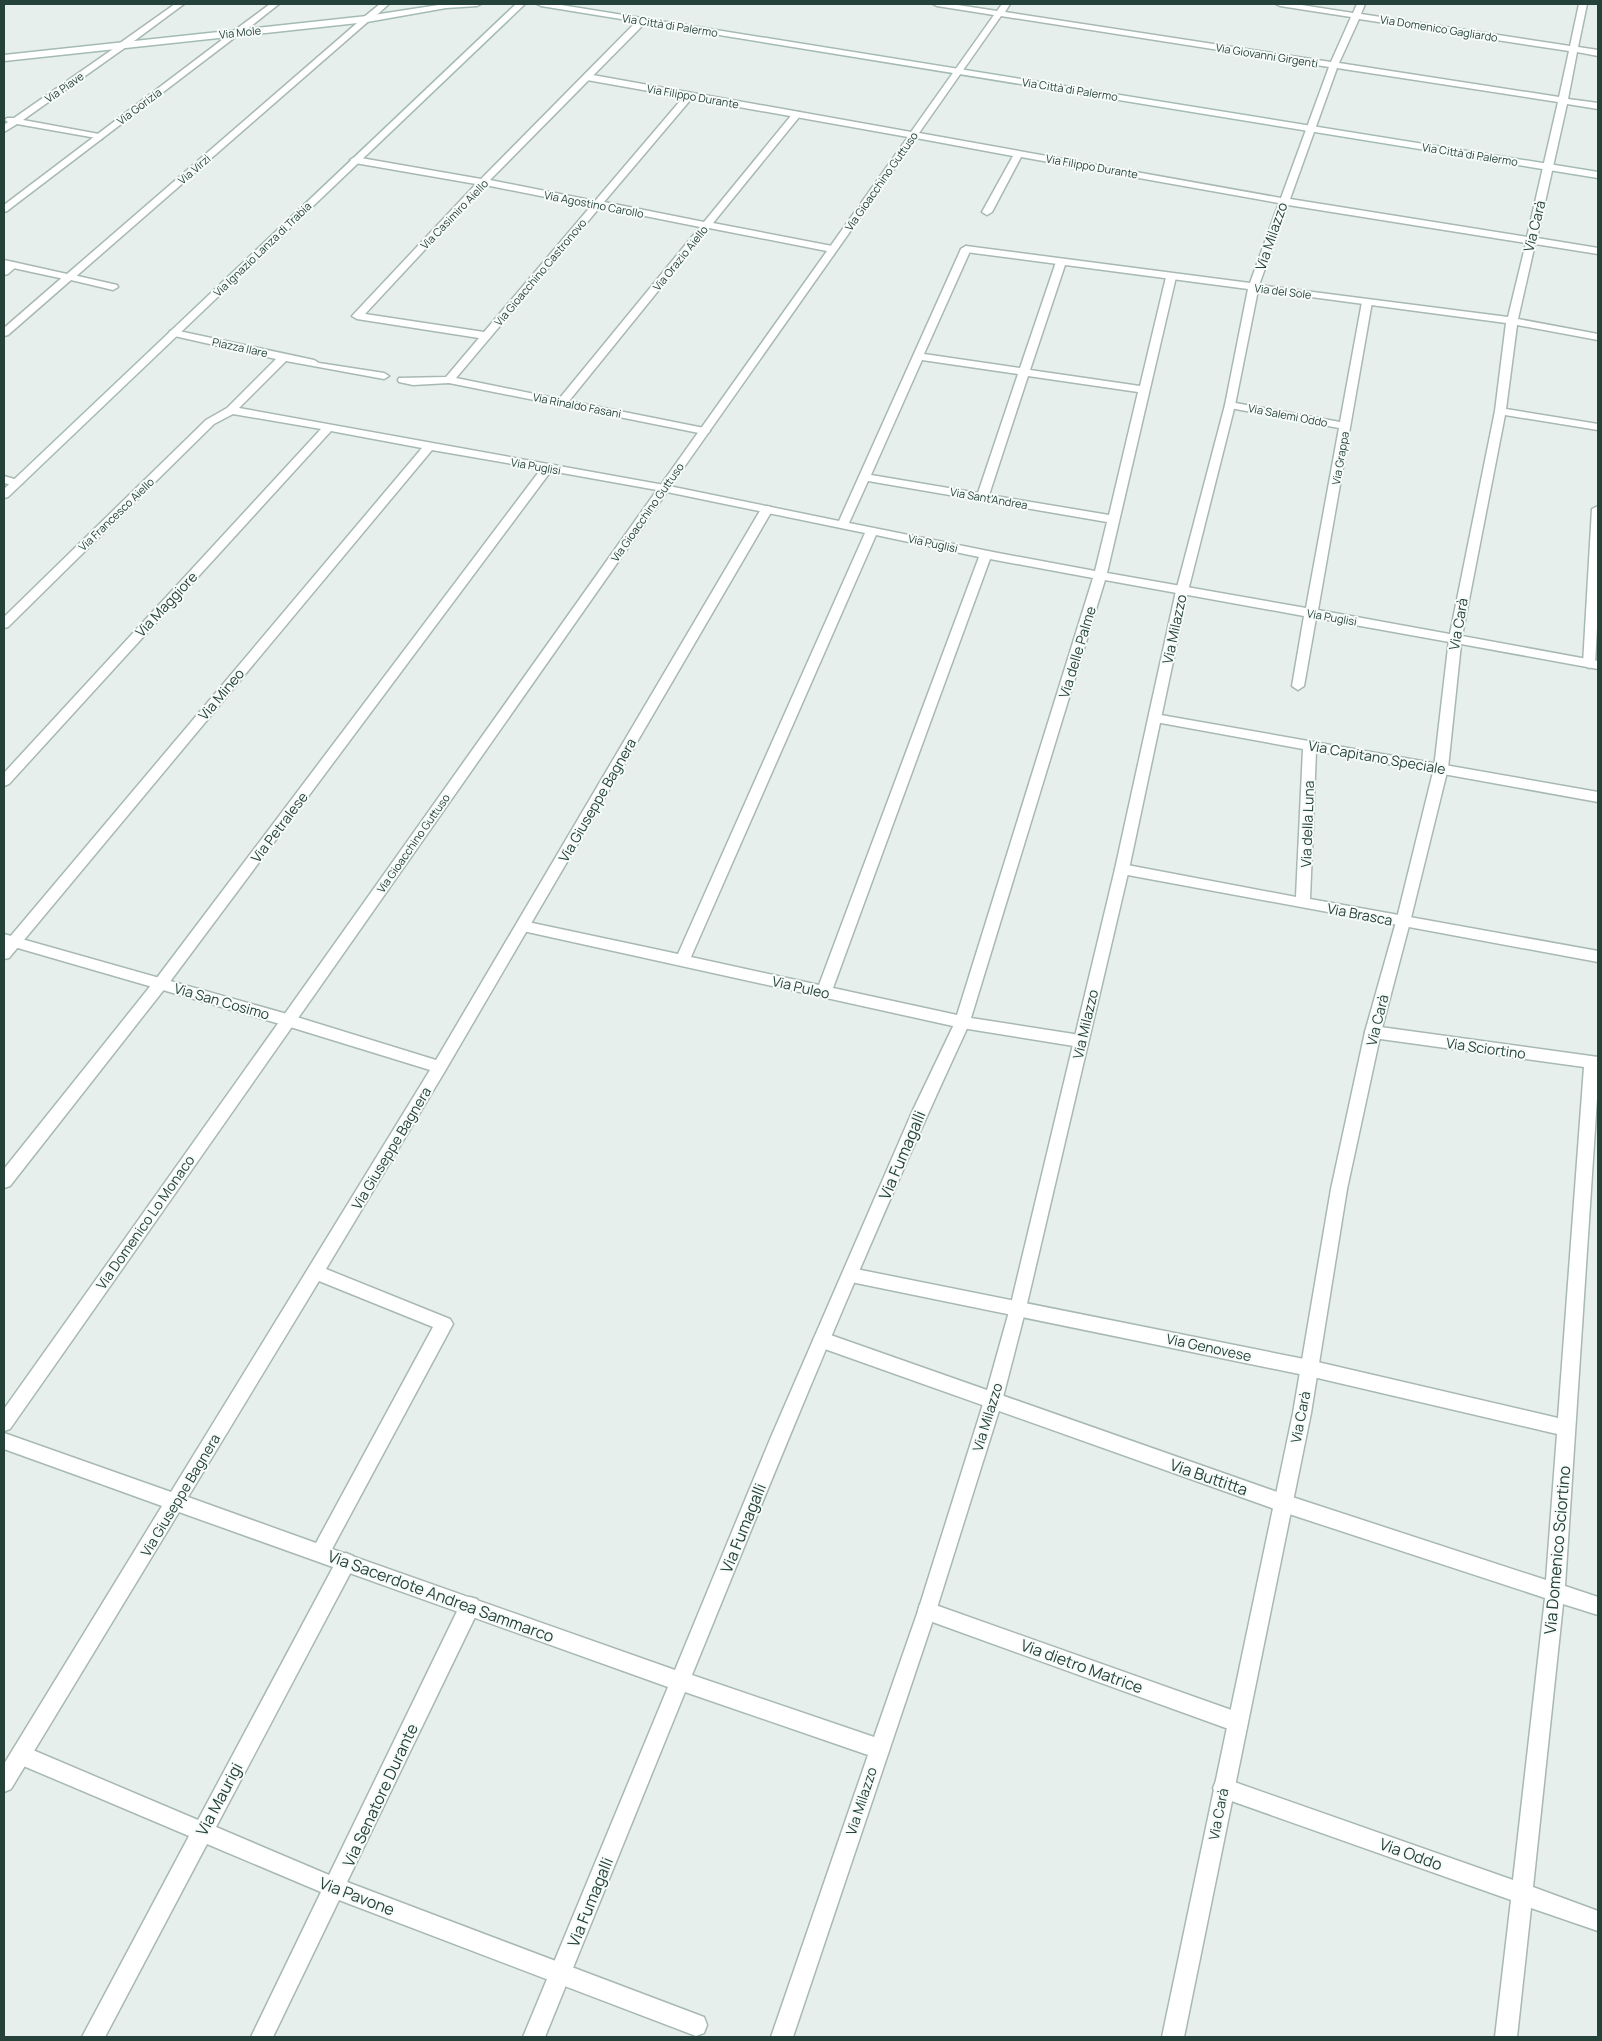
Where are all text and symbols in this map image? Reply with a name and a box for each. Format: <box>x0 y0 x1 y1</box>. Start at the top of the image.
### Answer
street label: Via Città di Palermo <box>621 10 719 40</box>
street label: Via Domenico Gagliardo <box>1379 11 1499 45</box>
street label: Via Mole <box>218 22 262 42</box>
street label: Via Giovanni Girgenti <box>1215 39 1319 71</box>
street label: Via Piave <box>42 68 87 106</box>
street label: Via Città di Palermo <box>1021 74 1119 104</box>
street label: Via Filippo Durante <box>646 81 741 112</box>
street label: Via Gorizia <box>113 84 165 128</box>
street label: Via Gioacchino Guttuso <box>841 128 921 234</box>
street label: Via Città di Palermo <box>1421 139 1519 169</box>
street label: Via Virzì <box>174 151 214 187</box>
street label: Via Filippo Durante <box>1045 151 1140 182</box>
street label: Via Casimiro Aiello <box>417 175 492 252</box>
street label: Via Agostino Carollo <box>543 187 646 221</box>
street label: Via Ignazio Lanza di Trabia <box>210 198 314 300</box>
street label: Via Carà <box>1518 198 1550 254</box>
street label: Via Milazzo <box>1251 200 1291 272</box>
street label: Via Gioacchino Castronovo <box>491 215 590 329</box>
street label: Via Orazio Aiello <box>649 222 711 294</box>
street label: Via del Sole <box>1254 280 1313 302</box>
street label: Piazza Ilare <box>211 334 270 360</box>
street label: Via Rinaldo Fasani <box>532 389 622 421</box>
street label: Via Salemi Oddo <box>1247 400 1329 430</box>
street label: Via Grappa <box>1328 430 1352 486</box>
street label: Via Puglisi <box>510 454 562 478</box>
street label: Via Gioacchino Guttuso <box>607 459 687 565</box>
street label: Via Francesco Aiello <box>75 474 157 554</box>
street label: Via Sant'Andrea <box>949 484 1029 512</box>
street label: Via Puglisi <box>907 530 959 556</box>
street label: Via Maggiore <box>131 567 201 641</box>
street label: Via Milazzo <box>1157 592 1191 666</box>
street label: Via Carà <box>1444 597 1472 651</box>
street label: Via delle Palme <box>1054 604 1100 700</box>
street label: Via Puglisi <box>1306 605 1358 629</box>
street label: Via Mineo <box>194 664 248 724</box>
street label: Via Giuseppe Bagnera <box>554 735 640 865</box>
street label: Via Capitano Speciale <box>1307 736 1447 778</box>
street label: Via della Luna <box>1296 780 1318 868</box>
street label: Via Petralese <box>246 788 312 866</box>
street label: Via Gioacchino Guttuso <box>373 790 453 896</box>
street label: Via Brasca <box>1326 898 1394 930</box>
street label: Via Puleo <box>770 971 832 1003</box>
street label: Via San Cosimo <box>172 978 272 1024</box>
street label: Via Milazzo <box>1068 987 1102 1061</box>
street label: Via Carà <box>1361 992 1393 1048</box>
street label: Via Sciortino <box>1445 1033 1527 1063</box>
street label: Via Giuseppe Bagnera <box>347 1083 435 1213</box>
street label: Via Fumagalli <box>873 1107 931 1203</box>
street label: Via Domenico Lo Monaco <box>91 1151 199 1293</box>
street label: Via Genovese <box>1165 1329 1253 1365</box>
street label: Via Milazzo <box>968 1380 1006 1454</box>
street label: Via Carà <box>1286 1389 1314 1445</box>
street label: Via Giuseppe Bagnera <box>136 1430 224 1560</box>
street label: Via Buttitta <box>1167 1453 1251 1501</box>
street label: Via Domenico Sciortino <box>1539 1465 1575 1635</box>
street label: Via Fumagalli <box>715 1480 771 1576</box>
street label: Via Sacerdote Andrea Sammarco <box>325 1545 557 1647</box>
street label: Via dietro Matrice <box>1018 1634 1146 1698</box>
street label: Via Senatore Durante <box>337 1720 423 1870</box>
street label: Via Maurigi <box>191 1759 247 1839</box>
street label: Via Milazzo <box>841 1764 881 1838</box>
street label: Via Carà <box>1204 1786 1232 1842</box>
street label: Via Oddo <box>1377 1833 1445 1875</box>
street label: Via Fumagalli <box>562 1854 618 1950</box>
street label: Via Pavone <box>316 1872 398 1920</box>

